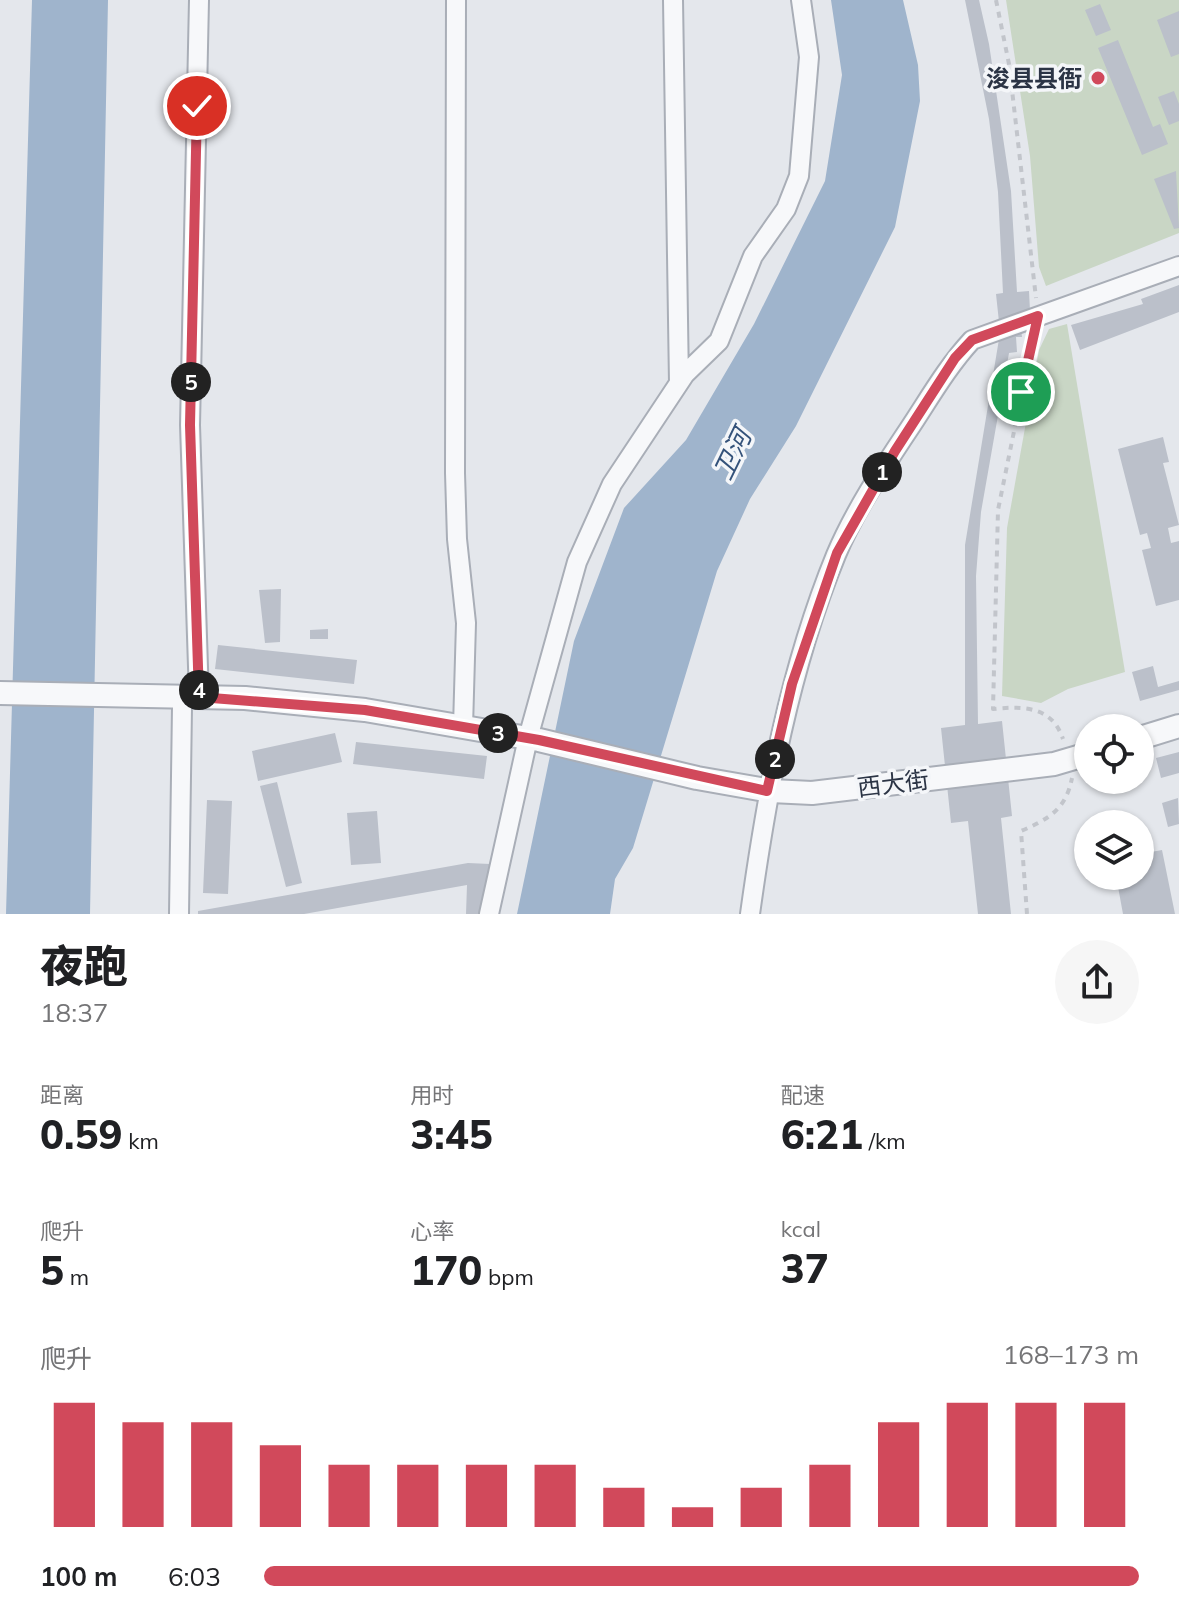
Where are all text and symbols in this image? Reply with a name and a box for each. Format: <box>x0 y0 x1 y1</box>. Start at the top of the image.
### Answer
place label: 浚县县衙 <box>986 63 1082 93</box>
marker: 浚县县衙 <box>1089 69 1107 87</box>
pin <box>163 72 231 140</box>
icon: check <box>175 84 219 128</box>
pin <box>987 358 1055 426</box>
pin: 5 <box>171 362 211 402</box>
text: 5 <box>184 368 198 396</box>
icon: arrive <box>999 370 1043 414</box>
water label: 卫河 <box>706 419 760 485</box>
pin: 1 <box>862 452 902 492</box>
text: 1 <box>875 458 889 486</box>
pin: 4 <box>179 670 219 710</box>
text: 4 <box>192 676 206 704</box>
pin: 3 <box>478 713 518 753</box>
map controls <box>1074 714 1154 890</box>
button: locate <box>1074 714 1154 794</box>
text: 3 <box>491 719 505 747</box>
pin: 2 <box>755 739 795 779</box>
text: 2 <box>768 745 782 773</box>
street label: 西大街 <box>855 764 931 802</box>
button: layers <box>1074 810 1154 890</box>
text: 夜跑 <box>40 938 128 993</box>
button: share <box>1055 940 1139 1024</box>
text: 18:37 <box>40 996 108 1029</box>
text: 距离 <box>40 1081 84 1109</box>
text: 用时 <box>410 1081 454 1109</box>
text: 配速 <box>781 1081 825 1109</box>
text: 0.59 <box>40 1109 122 1159</box>
text: 3:45 <box>410 1109 493 1159</box>
text: 6:21 <box>781 1109 863 1159</box>
text: km <box>122 1127 159 1155</box>
text: /km <box>863 1127 906 1155</box>
text: kcal <box>781 1215 821 1243</box>
text: 爬升 <box>40 1217 84 1245</box>
text: 心率 <box>410 1217 454 1245</box>
text: 37 <box>781 1243 829 1293</box>
text: 5 <box>40 1245 64 1295</box>
text: 170 <box>410 1245 482 1295</box>
text: m <box>64 1263 89 1291</box>
text: bpm <box>482 1263 534 1291</box>
text: 168–173 m <box>1003 1338 1139 1371</box>
text: 爬升 <box>40 1342 92 1375</box>
text: 100 m <box>40 1560 117 1593</box>
text: 6:03 <box>168 1560 221 1593</box>

